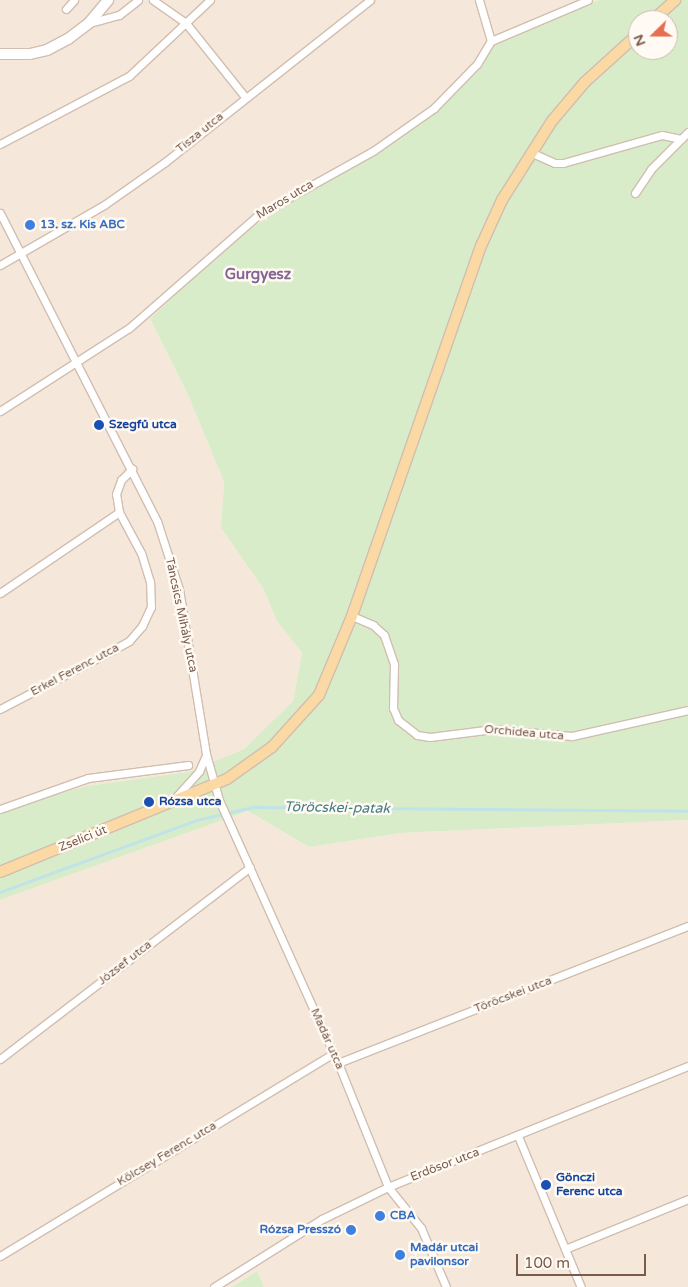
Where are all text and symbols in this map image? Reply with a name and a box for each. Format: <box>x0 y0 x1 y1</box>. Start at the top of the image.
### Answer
north arrow <box>628 10 678 60</box>
text: N <box>630 32 650 49</box>
street label: Tisza utca <box>173 110 227 156</box>
street label: Maros utca <box>254 177 316 223</box>
place label: 13. sz. Kis ABC <box>40 218 125 232</box>
marker: 13. sz. Kis ABC <box>24 219 36 231</box>
district label: Gurgyesz <box>225 266 291 284</box>
place label: Szegfű utca <box>109 418 177 432</box>
marker: Szegfű utca <box>93 419 105 431</box>
street label: Táncsics Mihály utca <box>162 556 200 674</box>
street label: Erkel Ferenc utca <box>28 641 122 699</box>
street label: Orchidea utca <box>484 722 564 744</box>
place label: Rózsa utca <box>159 795 221 809</box>
marker: Rózsa utca <box>143 796 155 808</box>
water label: Töröcskei-patak <box>284 799 390 817</box>
street label: Zselici út <box>57 823 109 855</box>
street label: József utca <box>95 938 155 988</box>
street label: Töröcskei utca <box>472 974 554 1016</box>
street label: Madár utca <box>307 1006 347 1072</box>
street label: Kölcsey Ferenc utca <box>115 1119 219 1189</box>
street label: Erdősor utca <box>409 1145 481 1185</box>
place label: Gönczi Ferenc utca <box>556 1171 623 1199</box>
marker: Gönczi Ferenc utca <box>540 1179 552 1191</box>
place label: CBA <box>390 1209 416 1223</box>
marker: CBA <box>374 1210 386 1222</box>
place label: Rózsa Presszó <box>260 1223 341 1237</box>
marker: Rózsa Presszó <box>345 1224 357 1236</box>
place label: Madár utcai pavilonsor <box>410 1241 478 1269</box>
scale bar <box>518 1244 648 1276</box>
marker: Madár utcai pavilonsor <box>394 1249 406 1261</box>
text: 100 m <box>524 1254 570 1272</box>

